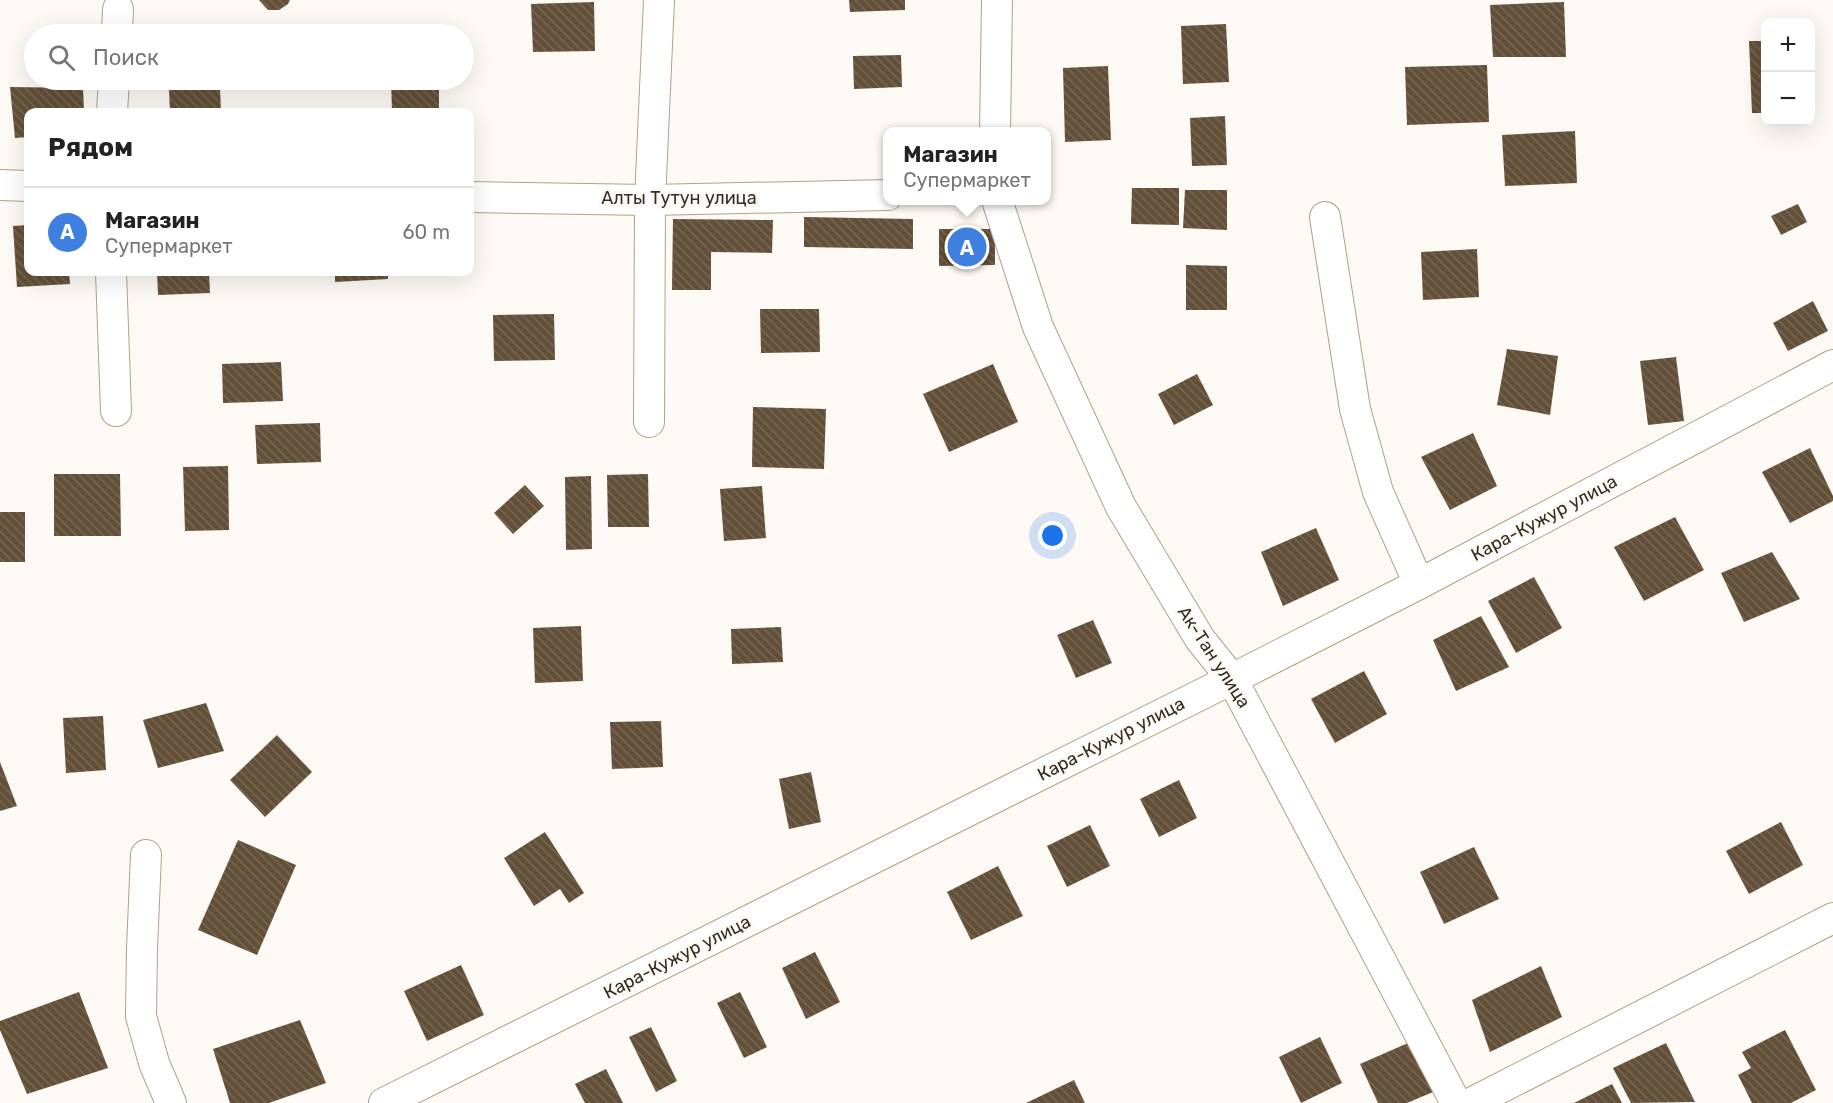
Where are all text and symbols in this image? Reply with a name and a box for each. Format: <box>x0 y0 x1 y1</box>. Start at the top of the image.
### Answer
map controls <box>1761 18 1815 126</box>
button: + <box>1761 18 1815 72</box>
search box <box>24 24 474 90</box>
icon: search <box>45 41 78 74</box>
text: Поиск <box>93 44 159 71</box>
button: − <box>1761 72 1815 126</box>
popup <box>883 127 1051 205</box>
text: Рядом <box>48 132 133 163</box>
text: Магазин <box>903 141 998 168</box>
text: Супермаркет <box>903 168 1031 192</box>
street label: Алты Тутун улица <box>601 187 757 209</box>
text: Магазин <box>105 207 200 234</box>
text: A <box>60 220 75 244</box>
text: 60 m <box>403 220 450 244</box>
pin: A <box>948 224 986 270</box>
text: Супермаркет <box>105 234 233 258</box>
street label: Кара-Кужур улица <box>1467 470 1621 566</box>
your location <box>1038 521 1067 550</box>
street label: Ак-Тан улица <box>1173 602 1255 712</box>
street label: Кара-Кужур улица <box>1034 692 1188 786</box>
street label: Кара-Кужур улица <box>600 910 754 1004</box>

